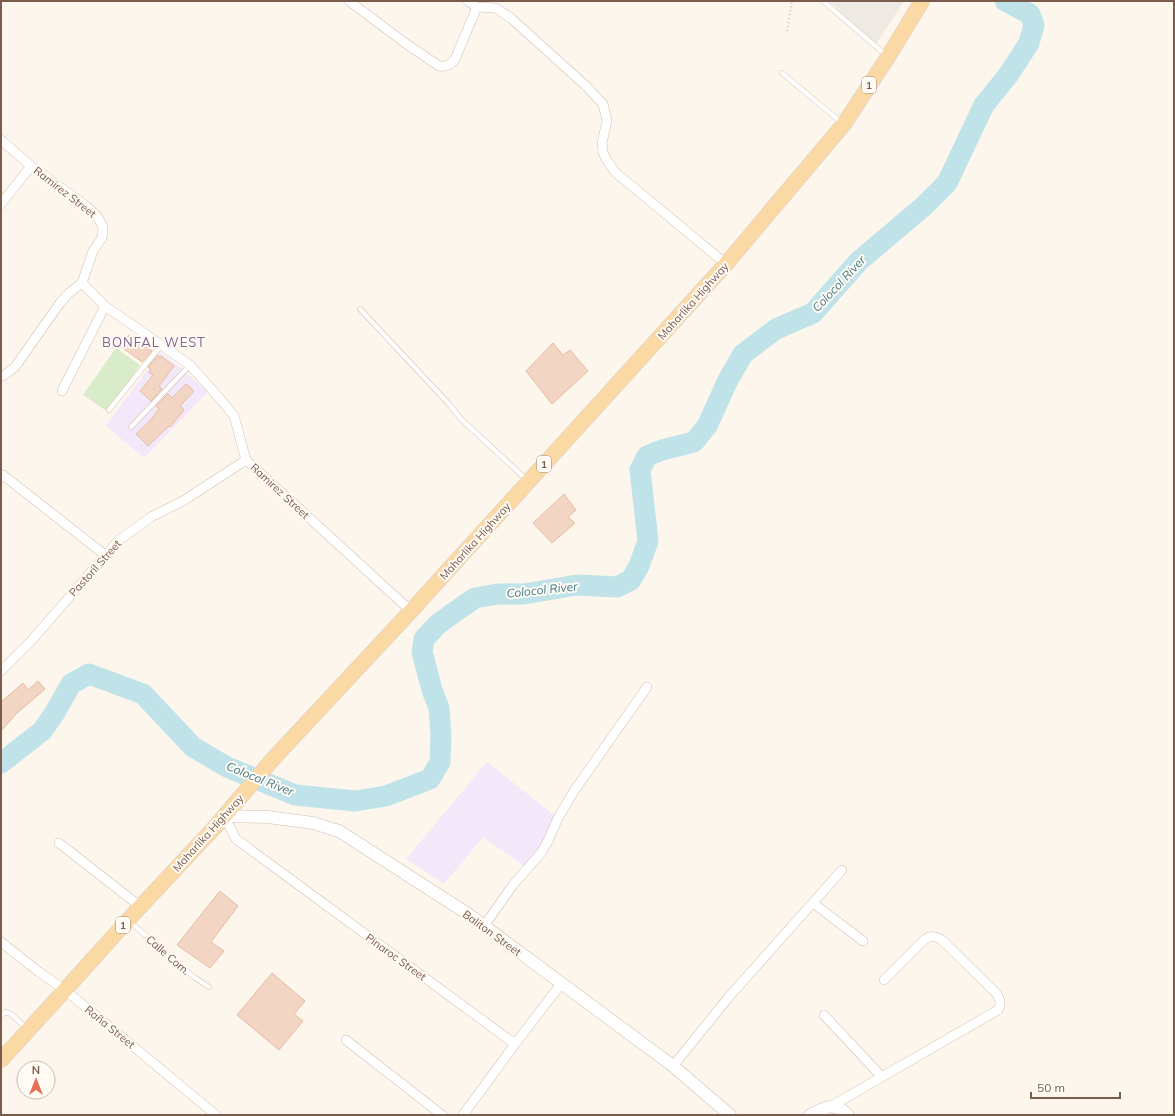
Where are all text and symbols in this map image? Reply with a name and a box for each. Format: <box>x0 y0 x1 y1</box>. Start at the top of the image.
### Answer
road number: 1 <box>862 77 876 93</box>
street label: Ramirez Street <box>31 163 99 221</box>
water label: Colocol River <box>809 252 869 315</box>
street label: Maharlika Highway <box>655 259 732 343</box>
district label: BONFAL WEST <box>102 334 206 350</box>
road number: 1 <box>537 456 551 472</box>
street label: Ramirez Street <box>248 460 312 522</box>
street label: Maharlika Highway <box>437 499 514 583</box>
street label: Pastoril Street <box>66 537 124 599</box>
water label: Colocol River <box>506 578 579 601</box>
water label: Colocol River <box>224 758 297 799</box>
street label: Maharlika Highway <box>170 791 247 875</box>
street label: Baliton Street <box>460 907 524 959</box>
road number: 1 <box>116 917 130 933</box>
street label: Pinaroc Street <box>363 930 429 984</box>
street label: Calle Com. <box>143 932 193 978</box>
street label: Raña Street <box>82 1003 138 1052</box>
north arrow <box>16 1060 56 1100</box>
text: N <box>32 1063 40 1077</box>
scale bar <box>1031 1074 1120 1100</box>
text: 50 m <box>1037 1080 1065 1095</box>

